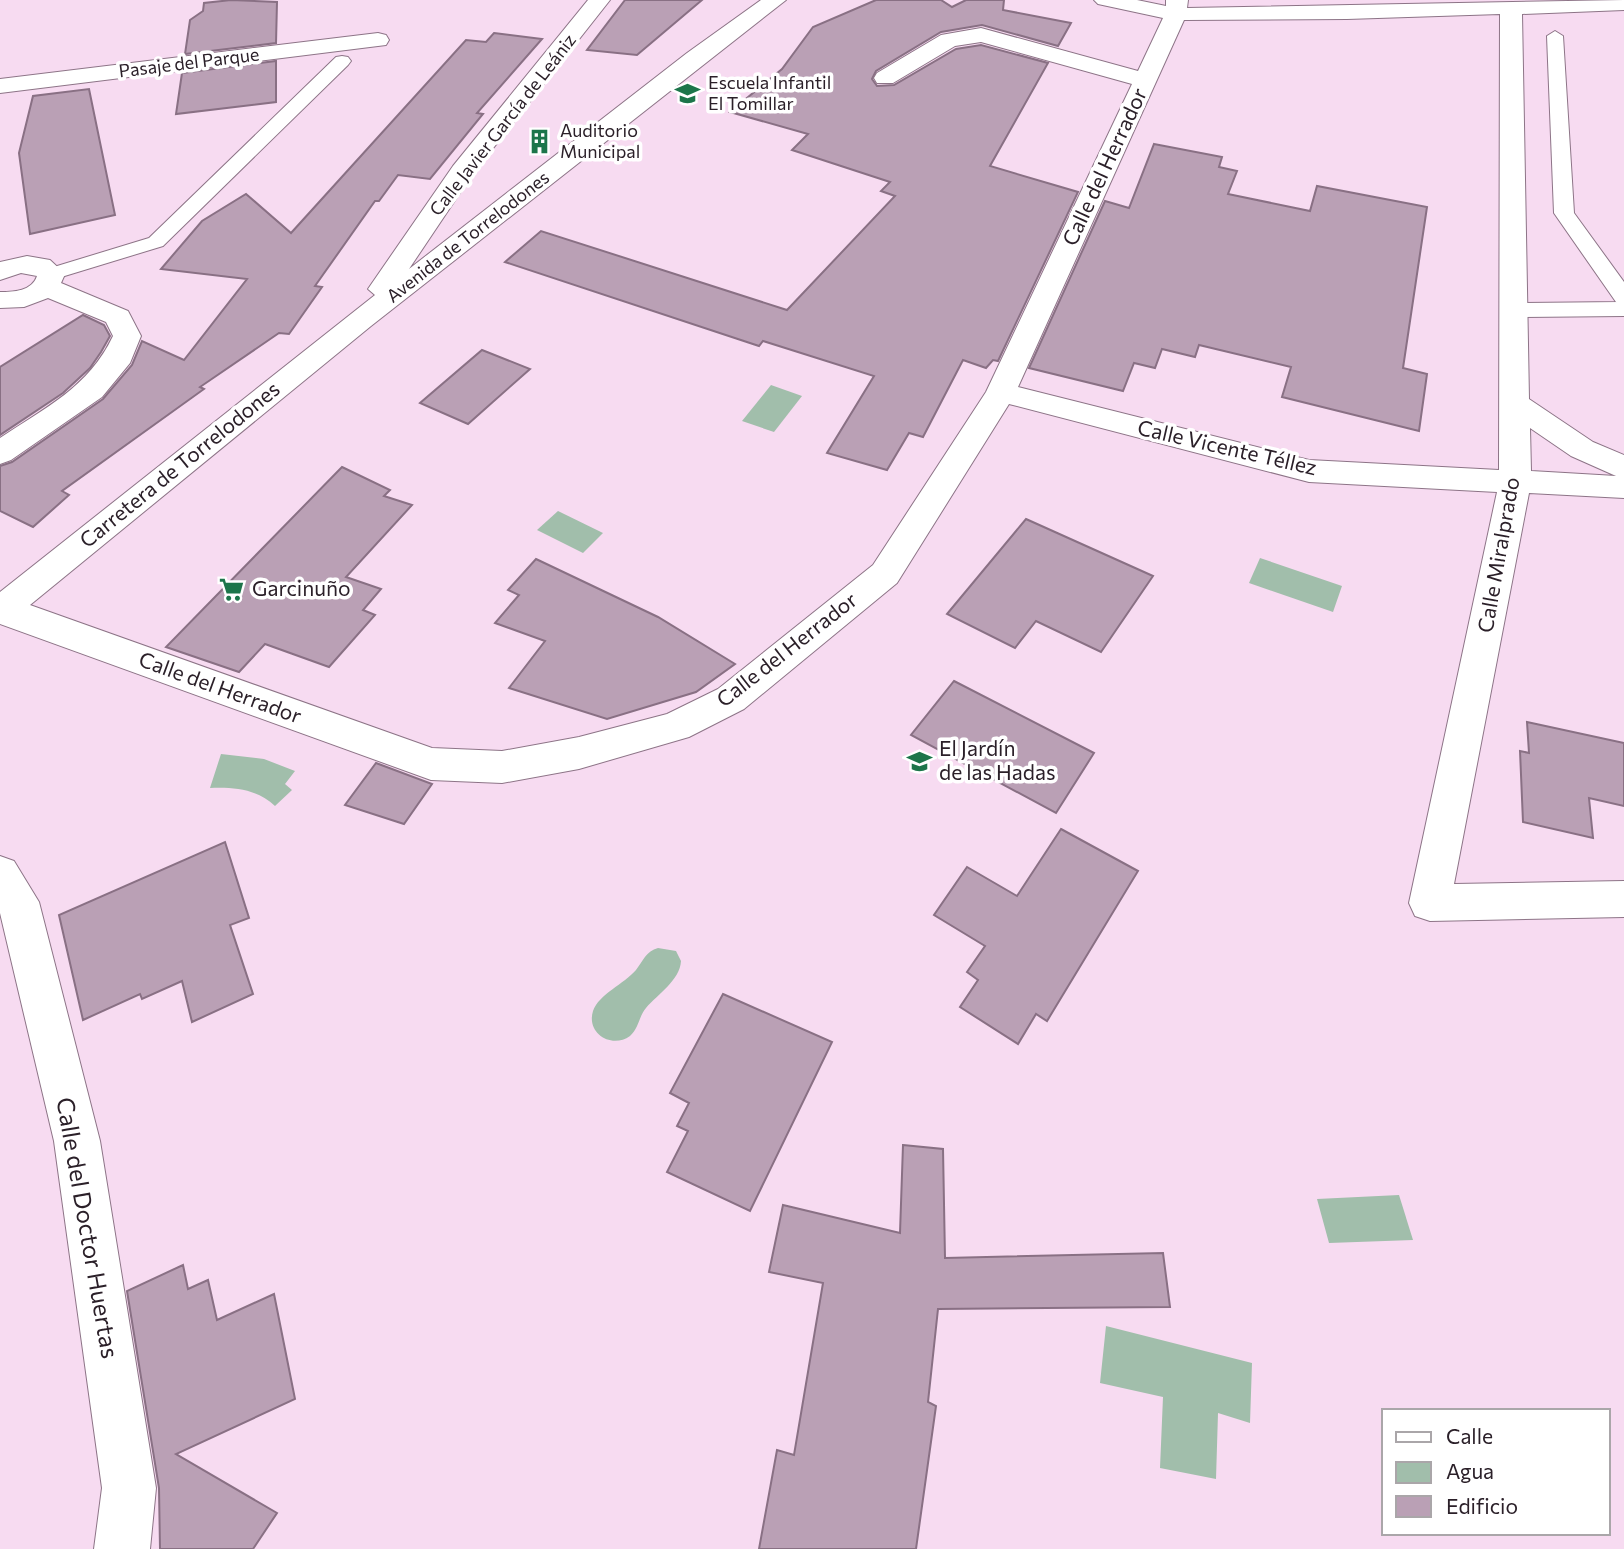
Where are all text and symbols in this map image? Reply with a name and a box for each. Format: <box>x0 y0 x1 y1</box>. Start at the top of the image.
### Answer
street label: Calle Javier García de Leániz <box>424 29 580 220</box>
street label: Pasaje del Parque <box>117 42 260 82</box>
place label: Escuela Infantil El Tomillar <box>708 71 831 114</box>
school or university icon: Escuela Infantil El Tomillar <box>674 79 702 107</box>
street label: Calle del Herrador <box>1056 84 1151 249</box>
place label: Auditorio Municipal <box>560 119 640 162</box>
building icon: Auditorio Municipal <box>526 127 554 155</box>
street label: Avenida de Torrelodones <box>382 166 553 307</box>
street label: Carretera de Torrelodones <box>74 376 284 552</box>
street label: Calle Vicente Téllez <box>1135 414 1319 479</box>
street label: Calle Miralprado <box>1472 475 1523 634</box>
supermarket icon: Garcinuño <box>218 575 246 603</box>
place label: Garcinuño <box>252 575 351 600</box>
street label: Calle del Herrador <box>711 586 861 711</box>
street label: Calle del Herrador <box>136 646 305 728</box>
place label: El Jardín de las Hadas <box>939 735 1056 784</box>
school or university icon: El Jardín de las Hadas <box>905 747 933 775</box>
street label: Calle del Doctor Huertas <box>51 1095 126 1361</box>
legend <box>1382 1409 1610 1535</box>
text: Calle <box>1446 1423 1493 1448</box>
text: Agua <box>1446 1458 1494 1483</box>
text: Edificio <box>1446 1493 1518 1518</box>

